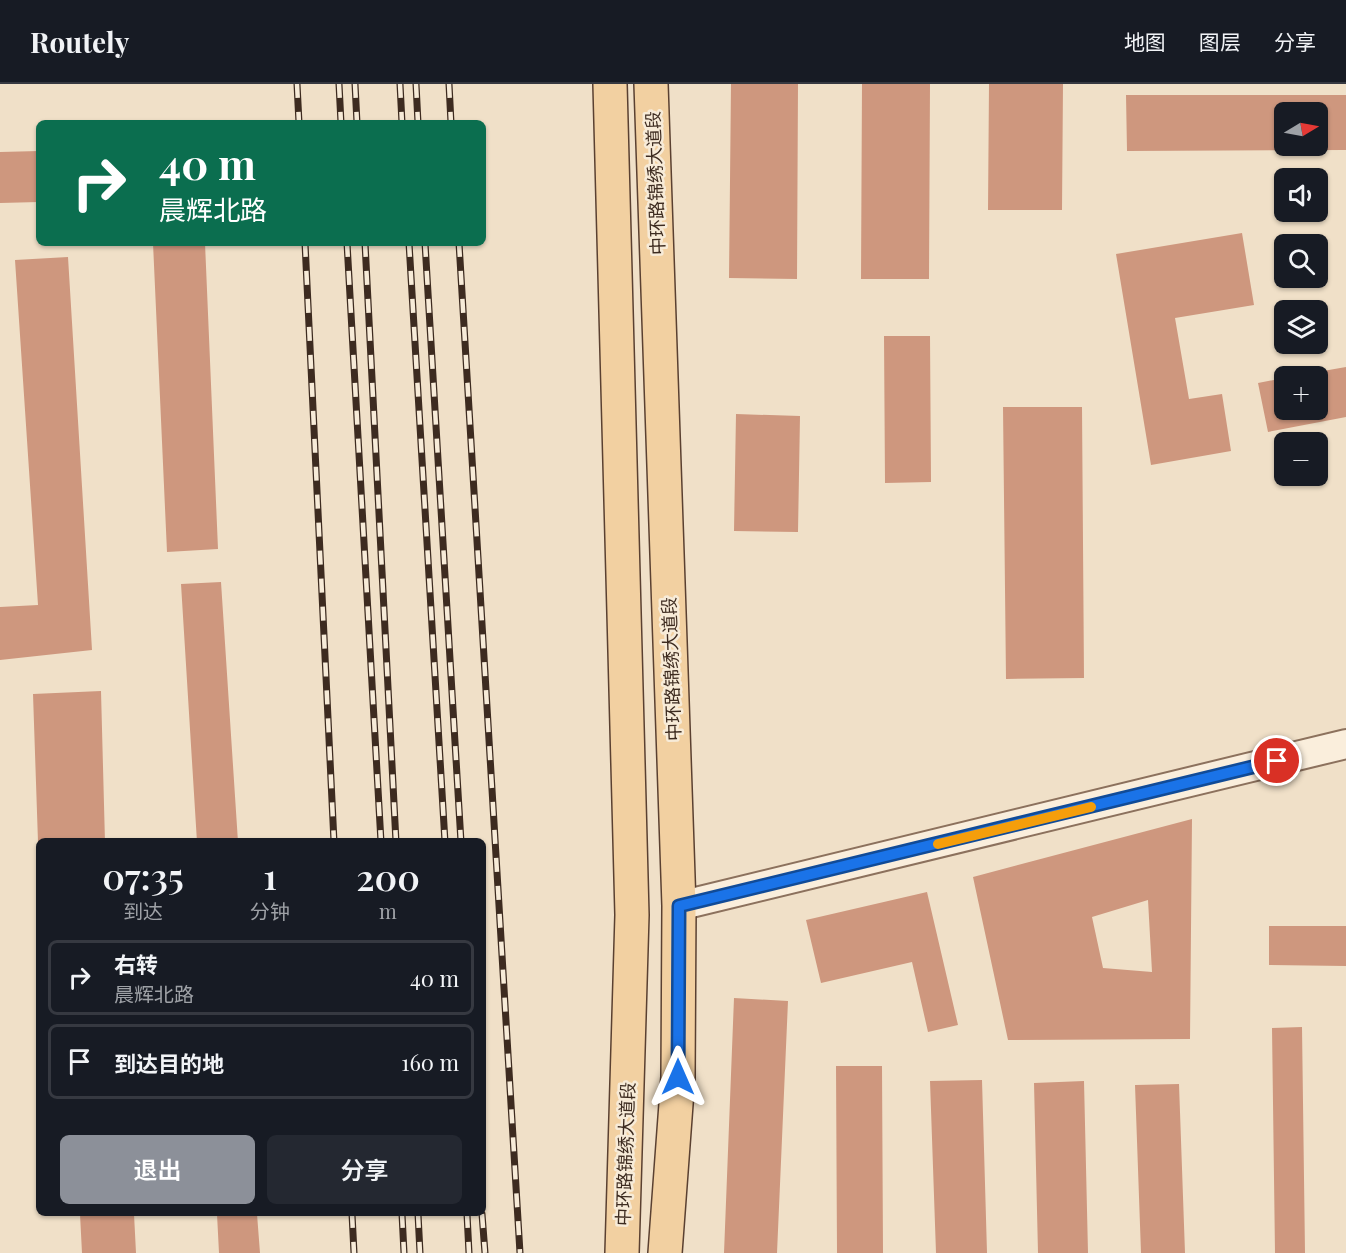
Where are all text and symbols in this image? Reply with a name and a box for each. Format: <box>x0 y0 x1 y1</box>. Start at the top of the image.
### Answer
text: Routely <box>30 23 129 60</box>
text: 地图 <box>1124 27 1166 55</box>
text: 图层 <box>1199 27 1241 55</box>
text: 分享 <box>1274 27 1316 55</box>
north arrow <box>1274 102 1328 156</box>
map controls <box>1274 102 1328 486</box>
street label: 中环路锦绣大道段 <box>640 111 670 255</box>
text: 40 m <box>159 135 256 191</box>
icon: right <box>60 144 138 222</box>
button: sound <box>1274 168 1328 222</box>
text: 晨辉北路 <box>159 191 267 227</box>
button: search <box>1274 234 1328 288</box>
button: layers <box>1274 300 1328 354</box>
button: + <box>1274 366 1328 420</box>
button: − <box>1274 432 1328 486</box>
street label: 中环路锦绣大道段 <box>656 597 686 741</box>
pin <box>1251 735 1302 786</box>
icon: arrive <box>1260 744 1293 777</box>
text: 07:35 <box>102 851 184 899</box>
text: 1 <box>263 851 277 899</box>
text: 200 <box>356 852 420 900</box>
text: 到达 <box>123 897 163 924</box>
text: 分钟 <box>250 897 290 924</box>
text: m <box>379 897 397 924</box>
text: 右转 <box>114 949 158 979</box>
icon: right <box>63 961 96 994</box>
text: 40 m <box>410 963 459 993</box>
text: 晨辉北路 <box>114 980 194 1007</box>
icon: arrive <box>63 1045 96 1078</box>
position arrow <box>646 1045 710 1109</box>
text: 160 m <box>401 1047 459 1077</box>
text: 到达目的地 <box>114 1048 224 1078</box>
street label: 中环路锦绣大道段 <box>610 1082 640 1226</box>
button: 退出 <box>60 1135 255 1204</box>
button: 分享 <box>267 1135 462 1204</box>

